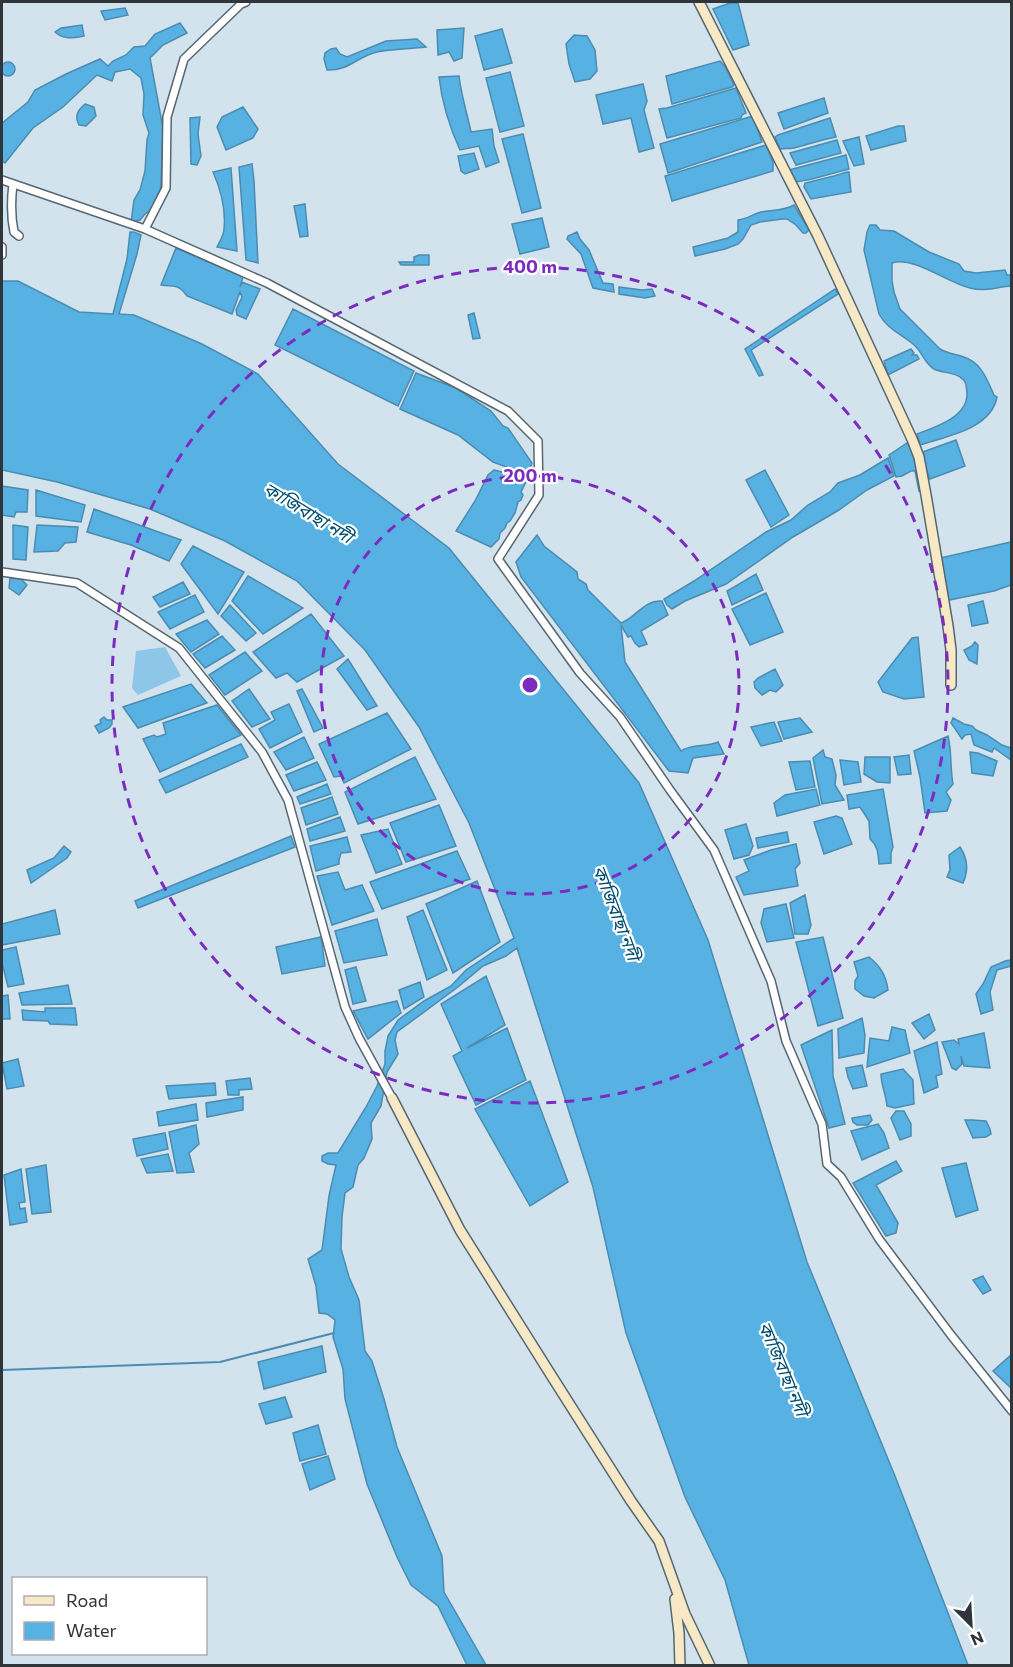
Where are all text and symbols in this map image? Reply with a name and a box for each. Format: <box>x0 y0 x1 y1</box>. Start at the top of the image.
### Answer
text: 400 m <box>503 255 557 277</box>
text: 200 m <box>503 464 557 486</box>
water label: কাজিবাছা নদী <box>260 477 360 549</box>
centre of rings <box>520 675 540 695</box>
water label: কাজিবাছা নদী <box>589 862 646 966</box>
water label: কাজিবাছা নদী <box>754 1318 815 1422</box>
legend <box>12 1577 207 1655</box>
text: Road <box>66 1589 108 1611</box>
north arrow <box>941 1595 1001 1655</box>
text: Water <box>66 1619 117 1641</box>
text: N <box>968 1628 987 1650</box>

